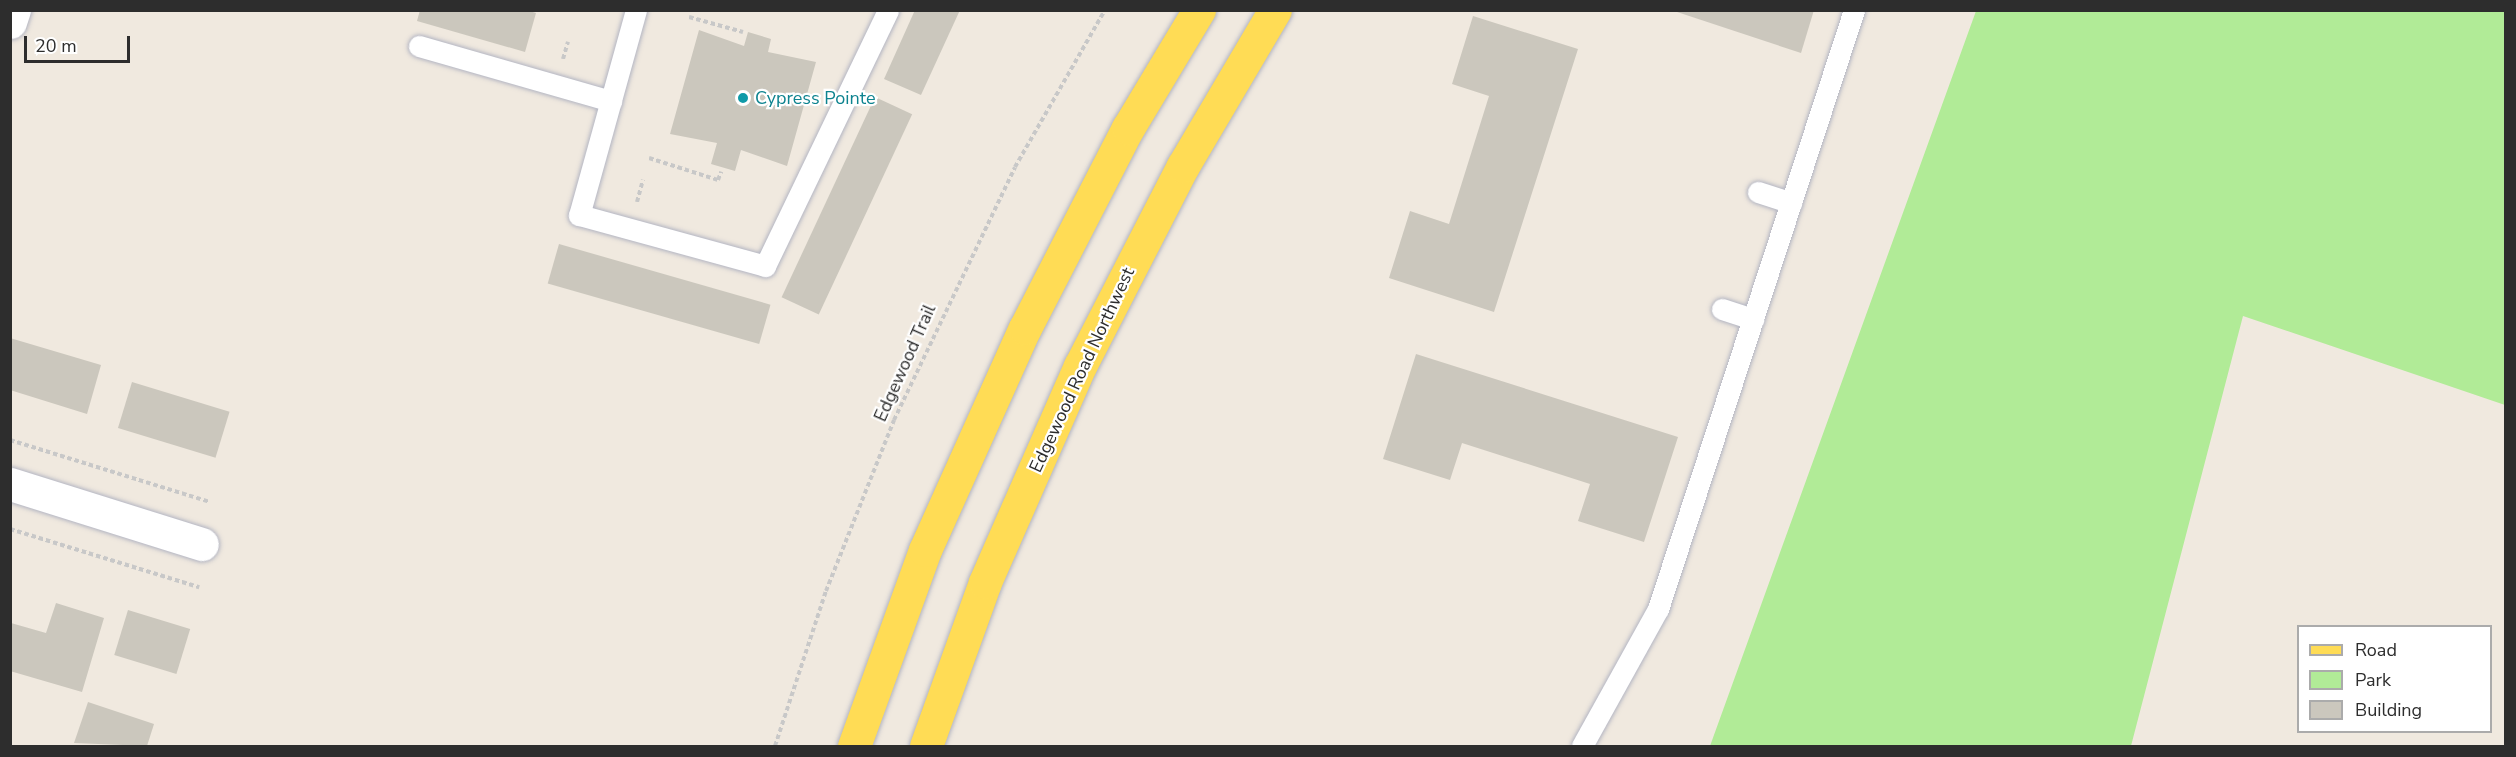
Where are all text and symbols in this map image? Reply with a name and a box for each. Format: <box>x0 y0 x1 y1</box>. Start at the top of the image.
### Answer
scale bar <box>27 24 134 62</box>
text: 20 m <box>35 34 77 58</box>
place label: Cypress Pointe <box>755 87 875 109</box>
marker: Cypress Pointe <box>736 91 750 105</box>
street label: Edgewood Road Northwest <box>1025 264 1139 476</box>
street label: Edgewood Trail <box>870 301 940 425</box>
legend <box>2297 625 2492 733</box>
text: Road <box>2355 638 2397 662</box>
text: Park <box>2355 668 2391 692</box>
text: Building <box>2355 698 2422 722</box>

